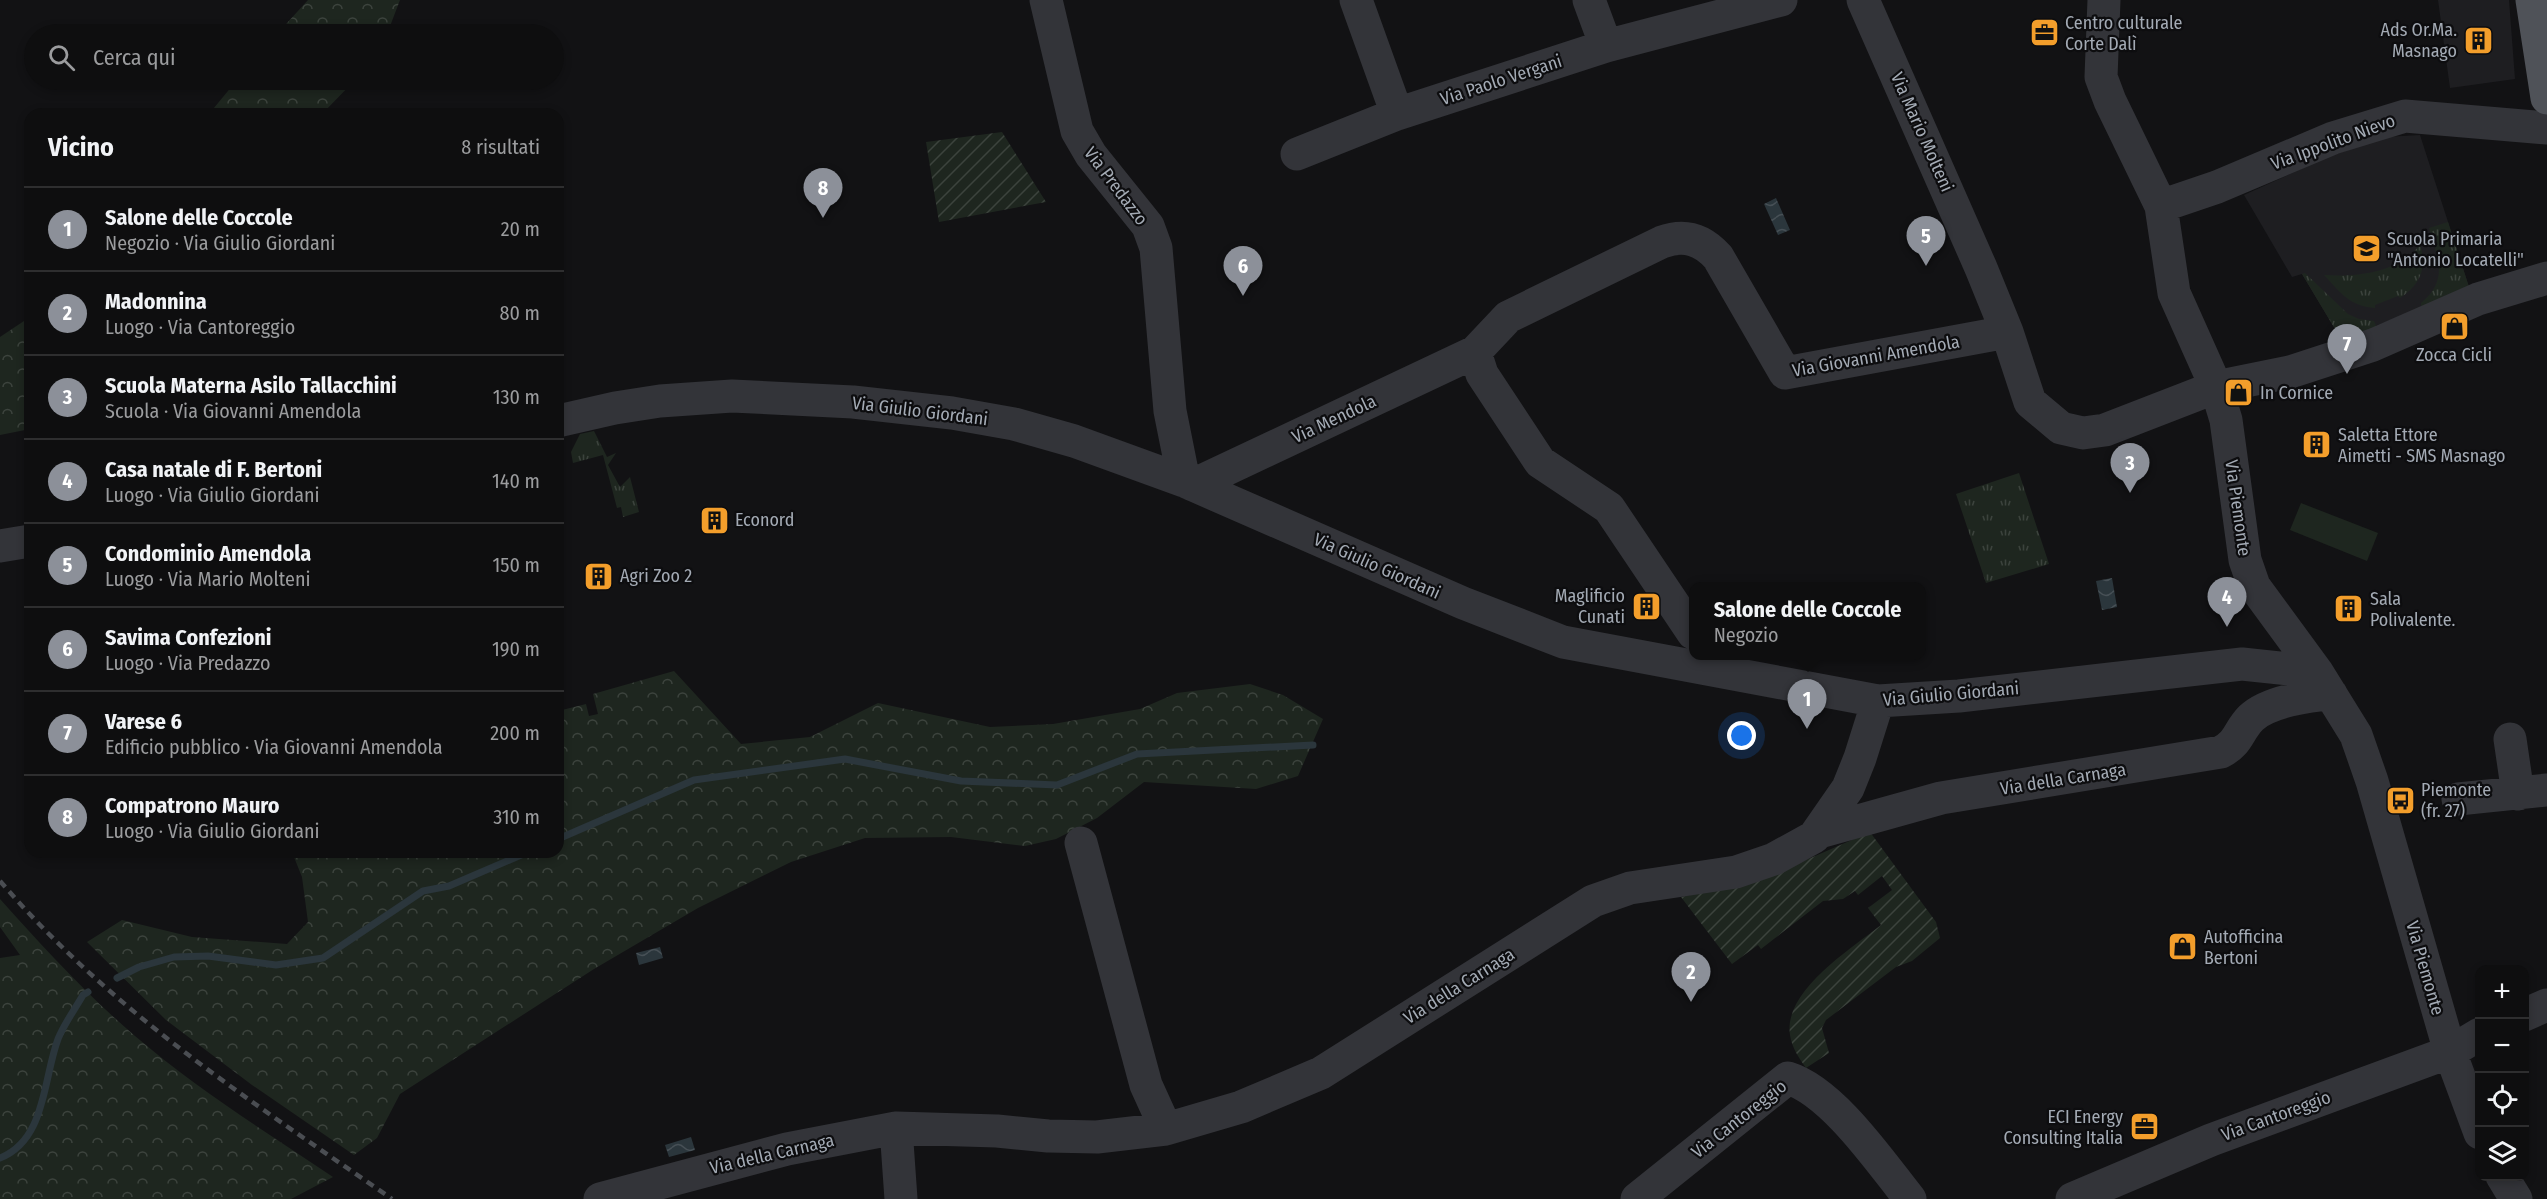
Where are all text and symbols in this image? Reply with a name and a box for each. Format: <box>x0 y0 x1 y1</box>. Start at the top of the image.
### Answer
place label: Centro culturale Corte Dalì <box>2065 12 2183 55</box>
office icon: Centro culturale Corte Dalì <box>2028 17 2060 49</box>
place label: Ads Or.Ma. Masnago <box>2381 19 2457 62</box>
search box <box>24 24 564 90</box>
building icon: Ads Or.Ma. Masnago <box>2462 24 2494 56</box>
icon: search <box>45 41 78 74</box>
text: Cerca qui <box>93 44 176 71</box>
street label: Via Paolo Vergani <box>1437 50 1565 110</box>
street label: Via Mario Molteni <box>1886 69 1958 195</box>
street label: Via Ippolito Nievo <box>2268 109 2398 175</box>
text: Vicino <box>48 132 114 163</box>
text: 8 risultati <box>461 135 540 159</box>
street label: Via Predazzo <box>1079 142 1153 230</box>
pin: 8 <box>804 168 842 218</box>
text: Salone delle Coccole <box>105 204 293 231</box>
pin: 5 <box>1906 216 1946 266</box>
text: 1 <box>63 217 72 241</box>
text: 20 m <box>501 217 540 241</box>
place label: Scuola Primaria "Antonio Locatelli" <box>2387 228 2524 271</box>
text: Negozio · Via Giulio Giordani <box>105 231 335 255</box>
school or university icon: Scuola Primaria "Antonio Locatelli" <box>2350 233 2382 265</box>
pin: 6 <box>1224 246 1262 296</box>
text: Madonnina <box>105 288 207 315</box>
text: 2 <box>63 301 72 325</box>
text: 80 m <box>500 301 540 325</box>
shop icon: Zocca Cicli <box>2438 310 2470 342</box>
text: Luogo · Via Cantoreggio <box>105 315 295 339</box>
pin: 7 <box>2328 324 2366 374</box>
street label: Via Giovanni Amendola <box>1791 330 1962 382</box>
place label: Zocca Cicli <box>2416 344 2492 366</box>
text: Scuola Materna Asilo Tallacchini <box>105 372 397 399</box>
shop icon: In Cornice <box>2223 377 2255 409</box>
place label: In Cornice <box>2260 382 2333 404</box>
text: 3 <box>63 385 72 409</box>
text: 130 m <box>493 385 540 409</box>
street label: Via Mendola <box>1288 390 1380 448</box>
street label: Via Giulio Giordani <box>851 392 989 430</box>
text: Scuola · Via Giovanni Amendola <box>105 399 361 423</box>
place label: Saletta Ettore Aimetti - SMS Masnago <box>2338 424 2506 467</box>
building icon: Saletta Ettore Aimetti - SMS Masnago <box>2301 429 2333 461</box>
pin: 3 <box>2110 444 2150 493</box>
text: Casa natale di F. Bertoni <box>105 456 322 483</box>
street label: Via Piemonte <box>2220 458 2256 558</box>
text: 4 <box>62 469 73 493</box>
text: 140 m <box>492 469 540 493</box>
text: Luogo · Via Giulio Giordani <box>105 483 320 507</box>
building icon: Econord <box>698 504 730 536</box>
place label: Econord <box>735 509 794 531</box>
street label: Via Giulio Giordani <box>1310 528 1444 604</box>
text: Condominio Amendola <box>105 540 311 567</box>
text: 5 <box>63 553 72 577</box>
text: 150 m <box>493 553 540 577</box>
building icon: Agri Zoo 2 <box>583 560 615 592</box>
place label: Agri Zoo 2 <box>620 565 692 587</box>
text: Luogo · Via Mario Molteni <box>105 567 310 591</box>
pin: 4 <box>2208 578 2246 627</box>
popup <box>1689 582 1926 660</box>
place label: Maglificio Cunati <box>1555 585 1625 628</box>
place label: Sala Polivalente. <box>2370 588 2455 631</box>
building icon: Maglificio Cunati <box>1630 590 1662 622</box>
building icon: Sala Polivalente. <box>2333 593 2365 625</box>
text: Salone delle Coccole <box>1714 596 1901 623</box>
text: Negozio <box>1714 623 1779 647</box>
text: Savima Confezioni <box>105 624 272 651</box>
text: 6 <box>62 637 73 661</box>
text: 190 m <box>492 637 540 661</box>
text: Luogo · Via Predazzo <box>105 651 271 675</box>
street label: Via Giulio Giordani <box>1882 677 2020 711</box>
pin: 1 <box>1788 680 1826 729</box>
text: Varese 6 <box>105 708 182 735</box>
text: 7 <box>63 721 72 745</box>
text: 200 m <box>490 721 540 745</box>
your location <box>1727 721 1756 750</box>
text: Edificio pubblico · Via Giovanni Amendola <box>105 735 443 759</box>
street label: Via della Carnaga <box>1999 758 2128 800</box>
place label: Piemonte (fr. 27) <box>2421 779 2491 822</box>
bus stop icon: Piemonte (fr. 27) <box>2384 784 2416 816</box>
text: Compatrono Mauro <box>105 792 279 819</box>
text: 8 <box>62 805 73 829</box>
text: 310 m <box>493 805 540 829</box>
text: Luogo · Via Giulio Giordani <box>105 819 320 843</box>
street label: Via Piemonte <box>2401 918 2449 1018</box>
place label: Autofficina Bertoni <box>2204 926 2284 969</box>
shop icon: Autofficina Bertoni <box>2167 931 2199 963</box>
street label: Via della Carnaga <box>1399 943 1519 1029</box>
pin: 2 <box>1672 952 1710 1002</box>
map controls <box>2475 965 2529 1181</box>
button: + <box>2475 965 2529 1019</box>
button: − <box>2475 1019 2529 1073</box>
button: locate <box>2475 1073 2529 1127</box>
street label: Via Cantoreggio <box>1687 1075 1791 1163</box>
street label: Via Cantoreggio <box>2218 1086 2334 1146</box>
place label: ECI Energy Consulting Italia <box>2004 1106 2123 1149</box>
office icon: ECI Energy Consulting Italia <box>2128 1111 2160 1143</box>
button: layers <box>2475 1127 2529 1181</box>
street label: Via della Carnaga <box>708 1129 836 1179</box>

